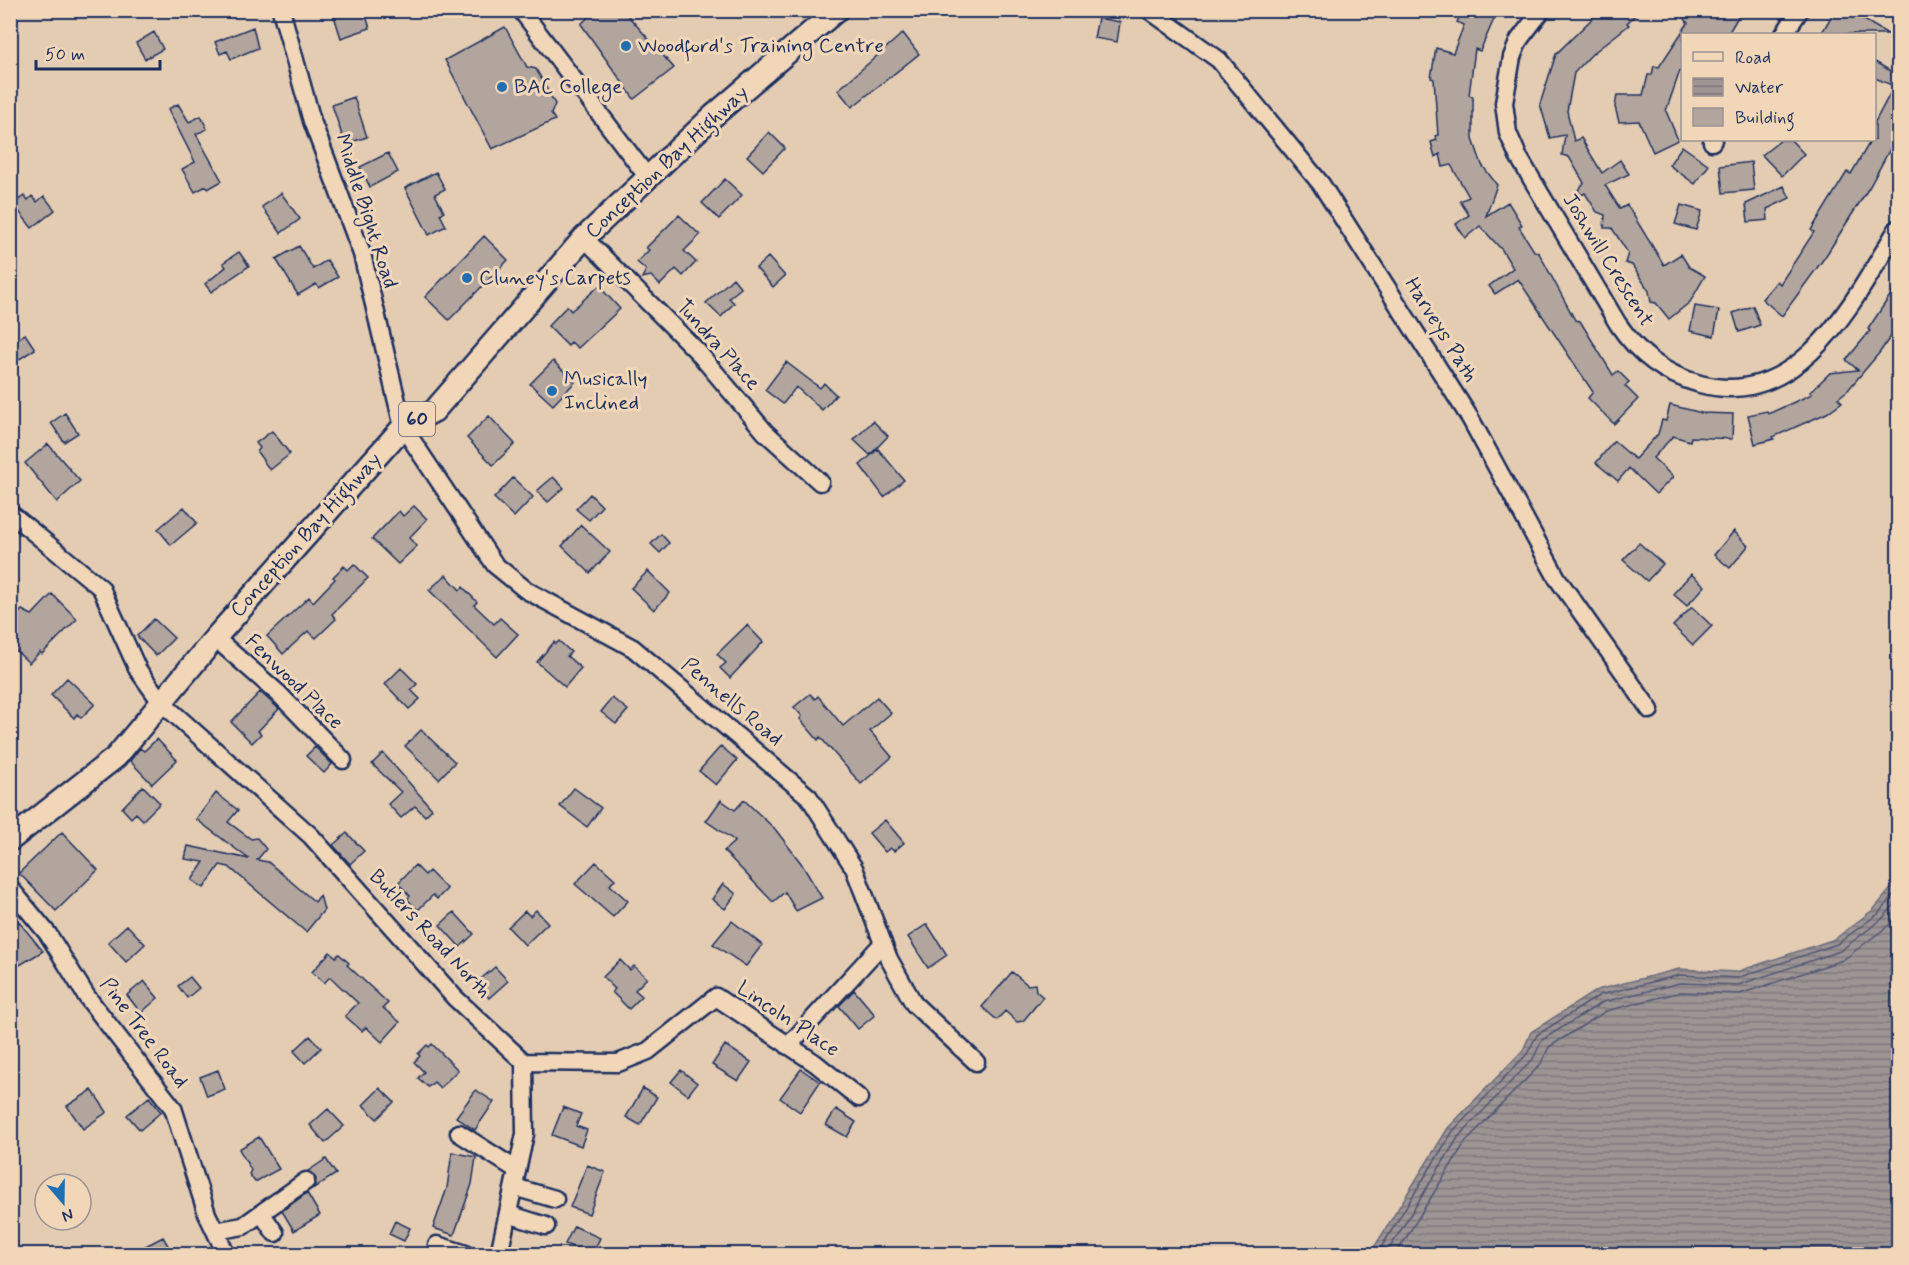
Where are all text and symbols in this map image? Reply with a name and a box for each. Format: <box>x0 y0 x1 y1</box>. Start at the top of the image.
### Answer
place label: Woodford's Training Centre <box>638 32 884 62</box>
scale bar <box>36 33 160 71</box>
legend <box>1681 33 1876 141</box>
marker: Woodford's Training Centre <box>619 39 633 53</box>
text: 50 m <box>45 43 85 67</box>
text: Road <box>1735 46 1771 70</box>
place label: BAC College <box>514 73 622 102</box>
text: Water <box>1735 76 1784 100</box>
street label: Conception Bay Highway <box>579 79 756 247</box>
marker: BAC College <box>495 80 509 94</box>
text: Building <box>1735 106 1795 132</box>
street label: Middle Bight Road <box>327 130 404 292</box>
street label: Joshwill Crescent <box>1556 188 1660 332</box>
place label: Cluney's Carpets <box>479 264 631 292</box>
marker: Cluney's Carpets <box>460 271 474 285</box>
street label: Harveys Path <box>1398 272 1484 388</box>
street label: Tundra Place <box>670 293 766 397</box>
place label: Musically Inclined <box>564 365 647 417</box>
marker: Musically Inclined <box>545 384 559 398</box>
road number: 60 <box>399 402 435 436</box>
street label: Conception Bay Highway <box>224 446 389 625</box>
street label: Fenwood Place <box>239 628 349 736</box>
street label: Pennells Road <box>675 651 789 753</box>
street label: Butlers Road North <box>363 863 497 1005</box>
street label: Pine Tree Road <box>93 972 195 1094</box>
street label: Lincoln Place <box>731 974 845 1064</box>
north arrow <box>33 1172 93 1232</box>
text: N <box>59 1203 76 1226</box>

